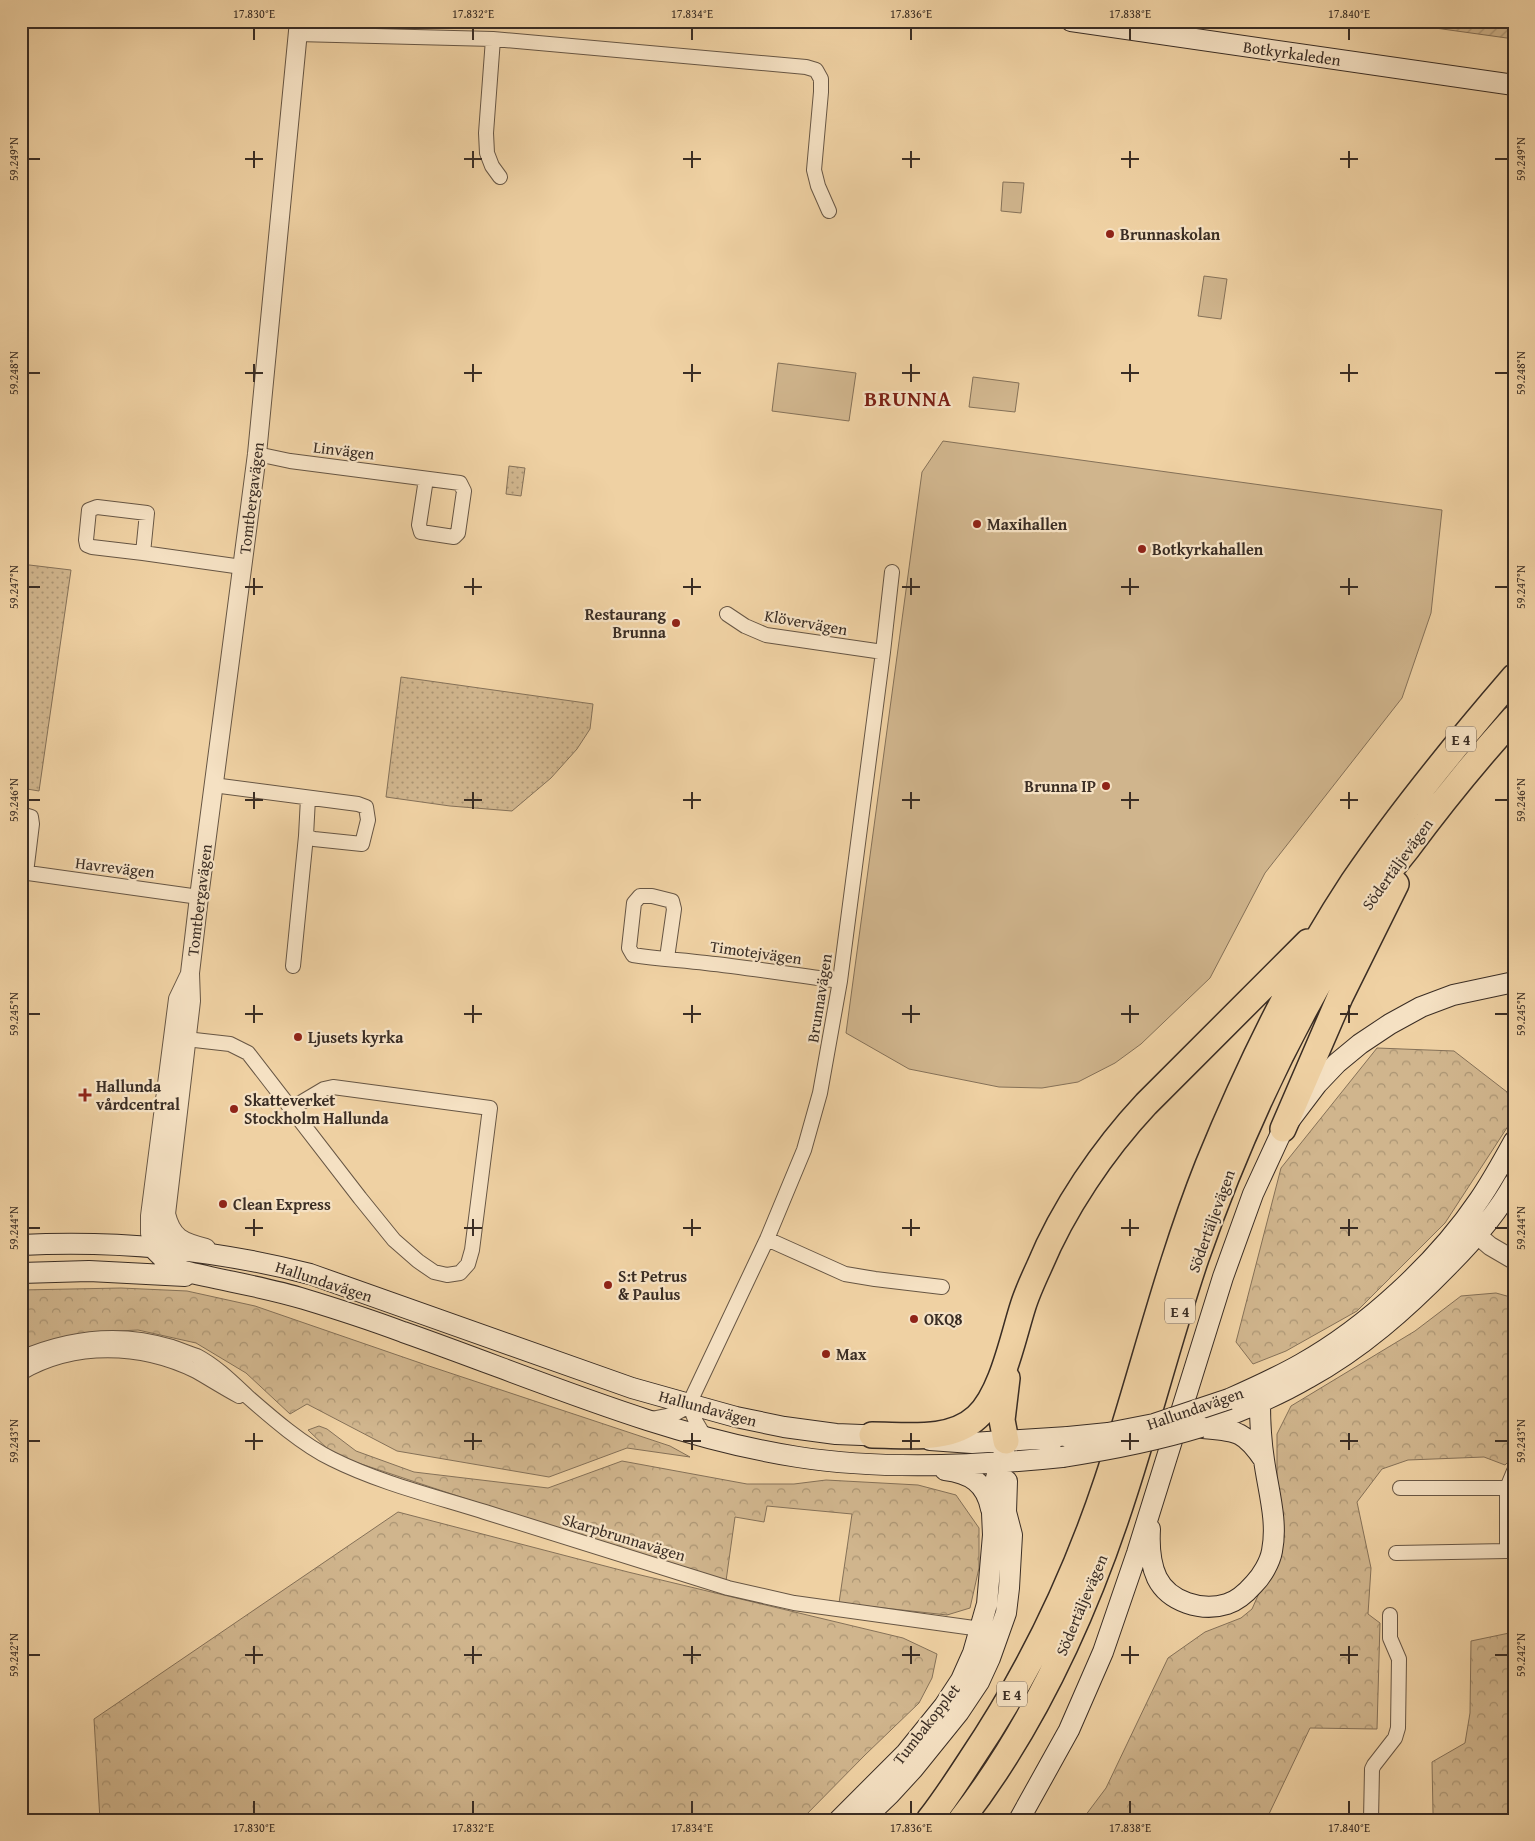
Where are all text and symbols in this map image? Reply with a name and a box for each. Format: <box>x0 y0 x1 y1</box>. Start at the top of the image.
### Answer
text: 17.830°E <box>233 5 275 22</box>
text: 17.832°E <box>452 5 494 22</box>
text: 17.834°E <box>671 5 713 22</box>
text: 17.836°E <box>890 5 932 22</box>
text: 17.838°E <box>1109 5 1151 22</box>
text: 17.840°E <box>1328 5 1370 22</box>
street label: Botkyrkaleden <box>1242 34 1342 72</box>
text: 59.249°N <box>5 137 22 181</box>
text: 59.249°N <box>1512 137 1529 181</box>
place label: Brunnaskolan <box>1120 222 1221 246</box>
marker: Brunnaskolan <box>1104 228 1116 240</box>
text: 59.248°N <box>5 351 22 395</box>
text: 59.248°N <box>1512 351 1529 395</box>
district label: BRUNNA <box>864 383 952 414</box>
street label: Linvägen <box>312 434 376 466</box>
street label: Tomtbergavägen <box>232 441 270 555</box>
place label: Maxihallen <box>987 512 1068 536</box>
marker: Maxihallen <box>971 518 983 530</box>
place label: Botkyrkahallen <box>1152 537 1264 561</box>
marker: Botkyrkahallen <box>1136 543 1148 555</box>
text: 59.247°N <box>5 565 22 609</box>
text: 59.247°N <box>1512 565 1529 609</box>
place label: Restaurang Brunna <box>585 602 667 644</box>
street label: Klövervägen <box>763 603 849 641</box>
marker: Restaurang Brunna <box>670 617 682 629</box>
road number: E 4 <box>1446 726 1476 752</box>
place label: Brunna IP <box>1024 774 1096 798</box>
text: 59.246°N <box>5 778 22 822</box>
text: 59.246°N <box>1512 778 1529 822</box>
marker: Brunna IP <box>1100 780 1112 792</box>
street label: Södertäljevägen <box>1356 813 1438 915</box>
street label: Tomtbergavägen <box>180 843 218 957</box>
street label: Havrevägen <box>74 850 156 884</box>
street label: Timotejvägen <box>709 934 803 970</box>
street label: Brunnavägen <box>800 952 838 1044</box>
text: 59.245°N <box>5 992 22 1036</box>
text: 59.245°N <box>1512 992 1529 1036</box>
place label: Ljusets kyrka <box>308 1025 404 1049</box>
marker: Ljusets kyrka <box>292 1031 304 1043</box>
place label: Hallunda vårdcentral <box>96 1074 180 1116</box>
marker: Hallunda vårdcentral <box>78 1088 92 1102</box>
place label: Skatteverket Stockholm Hallunda <box>244 1088 389 1130</box>
marker: Skatteverket Stockholm Hallunda <box>228 1103 240 1115</box>
street label: Södertäljevägen <box>1181 1166 1241 1276</box>
place label: Clean Express <box>233 1192 331 1216</box>
marker: Clean Express <box>217 1198 229 1210</box>
text: 59.244°N <box>5 1206 22 1250</box>
text: 59.244°N <box>1512 1206 1529 1250</box>
street label: Hallundavägen <box>272 1254 376 1308</box>
place label: S:t Petrus & Paulus <box>618 1264 687 1306</box>
marker: S:t Petrus & Paulus <box>602 1279 614 1291</box>
road number: E 4 <box>1165 1298 1195 1324</box>
place label: OKQ8 <box>924 1307 963 1331</box>
marker: OKQ8 <box>908 1313 920 1325</box>
place label: Max <box>836 1342 867 1366</box>
marker: Max <box>820 1348 832 1360</box>
street label: Hallundavägen <box>1144 1380 1247 1436</box>
street label: Hallundavägen <box>656 1383 760 1433</box>
text: 59.243°N <box>5 1419 22 1463</box>
text: 59.243°N <box>1512 1419 1529 1463</box>
street label: Skarpbrunnavägen <box>560 1507 689 1567</box>
street label: Södertäljevägen <box>1049 1551 1113 1659</box>
text: 59.242°N <box>5 1633 22 1677</box>
text: 59.242°N <box>1512 1633 1529 1677</box>
street label: Tumbakopplet <box>887 1678 966 1770</box>
road number: E 4 <box>997 1682 1027 1706</box>
text: 17.830°E <box>233 1819 275 1836</box>
text: 17.832°E <box>452 1819 494 1836</box>
text: 17.834°E <box>671 1819 713 1836</box>
text: 17.836°E <box>890 1819 932 1836</box>
text: 17.838°E <box>1109 1819 1151 1836</box>
text: 17.840°E <box>1328 1819 1370 1836</box>

